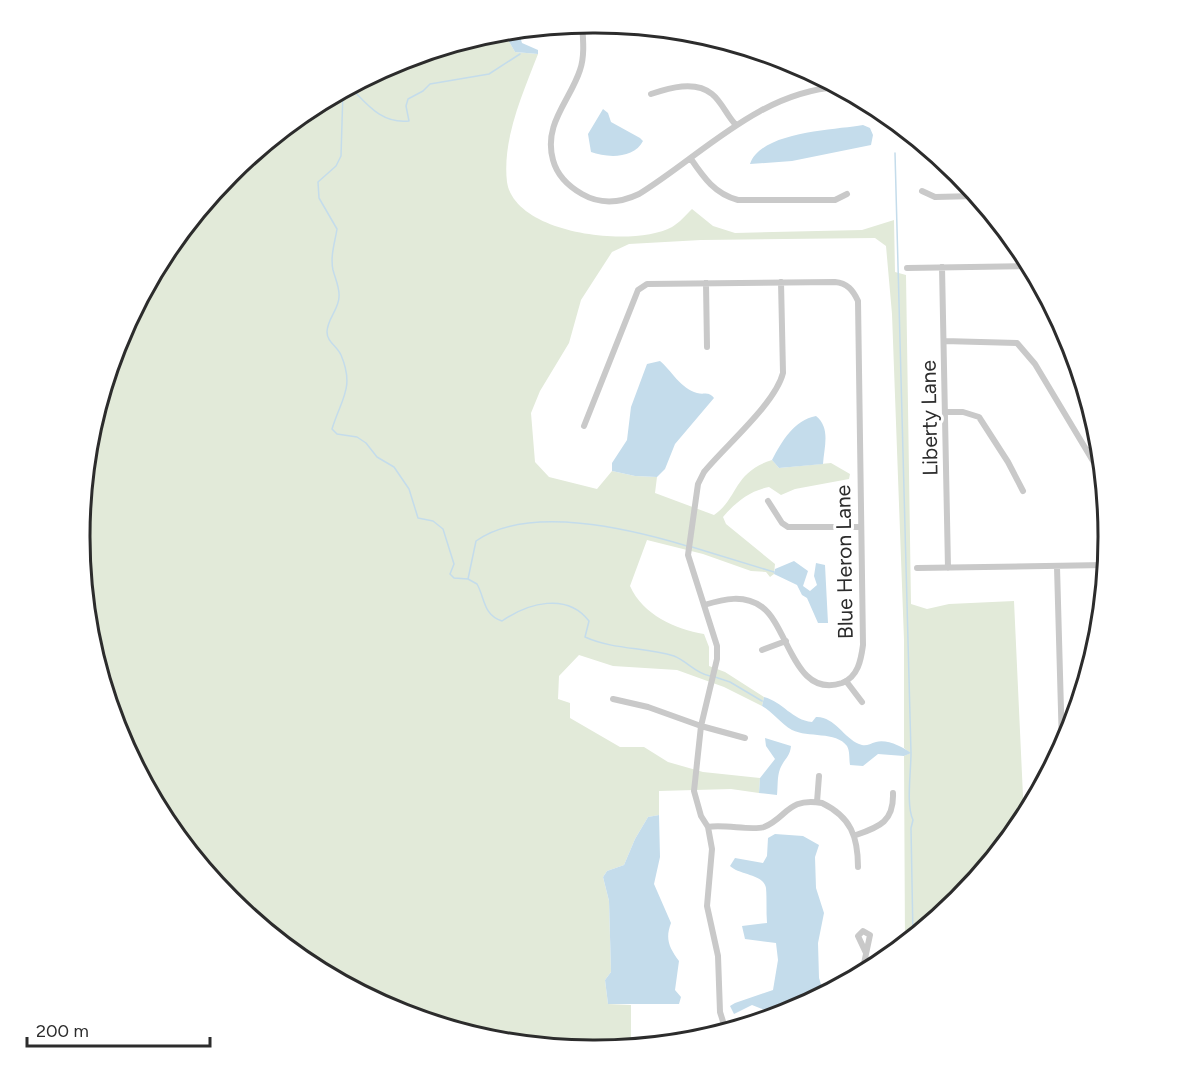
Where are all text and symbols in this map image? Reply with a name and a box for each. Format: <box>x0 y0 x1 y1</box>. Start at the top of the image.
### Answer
street label: Liberty Lane <box>915 360 943 476</box>
street label: Blue Heron Lane <box>830 485 858 639</box>
scale bar <box>27 1010 210 1048</box>
text: 200 m <box>36 1020 89 1042</box>

